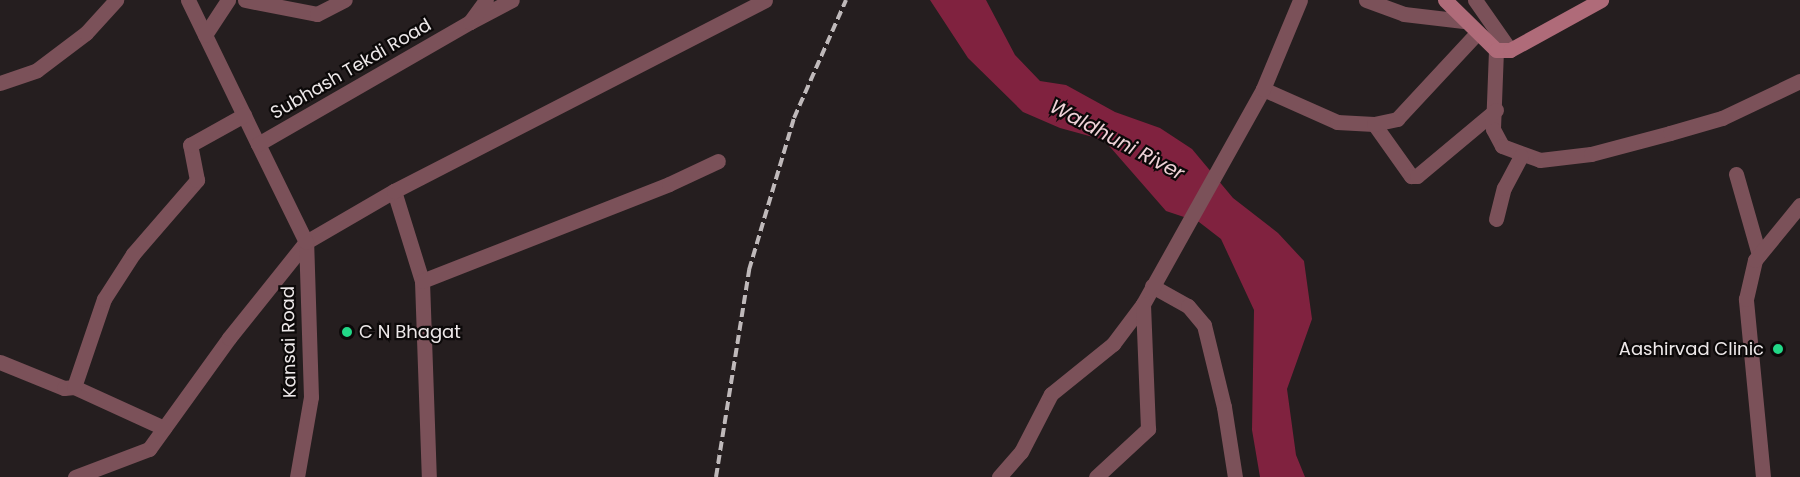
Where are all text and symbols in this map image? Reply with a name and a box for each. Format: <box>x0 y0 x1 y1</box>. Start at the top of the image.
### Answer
street label: Subhash Tekdi Road <box>267 14 435 124</box>
water label: Waldhuni River <box>1046 94 1188 186</box>
street label: Kansai Road <box>277 286 301 398</box>
place label: C N Bhagat <box>359 321 461 343</box>
marker: C N Bhagat <box>340 325 354 339</box>
place label: Aashirvad Clinic <box>1619 338 1764 360</box>
marker: Aashirvad Clinic <box>1769 340 1787 358</box>

